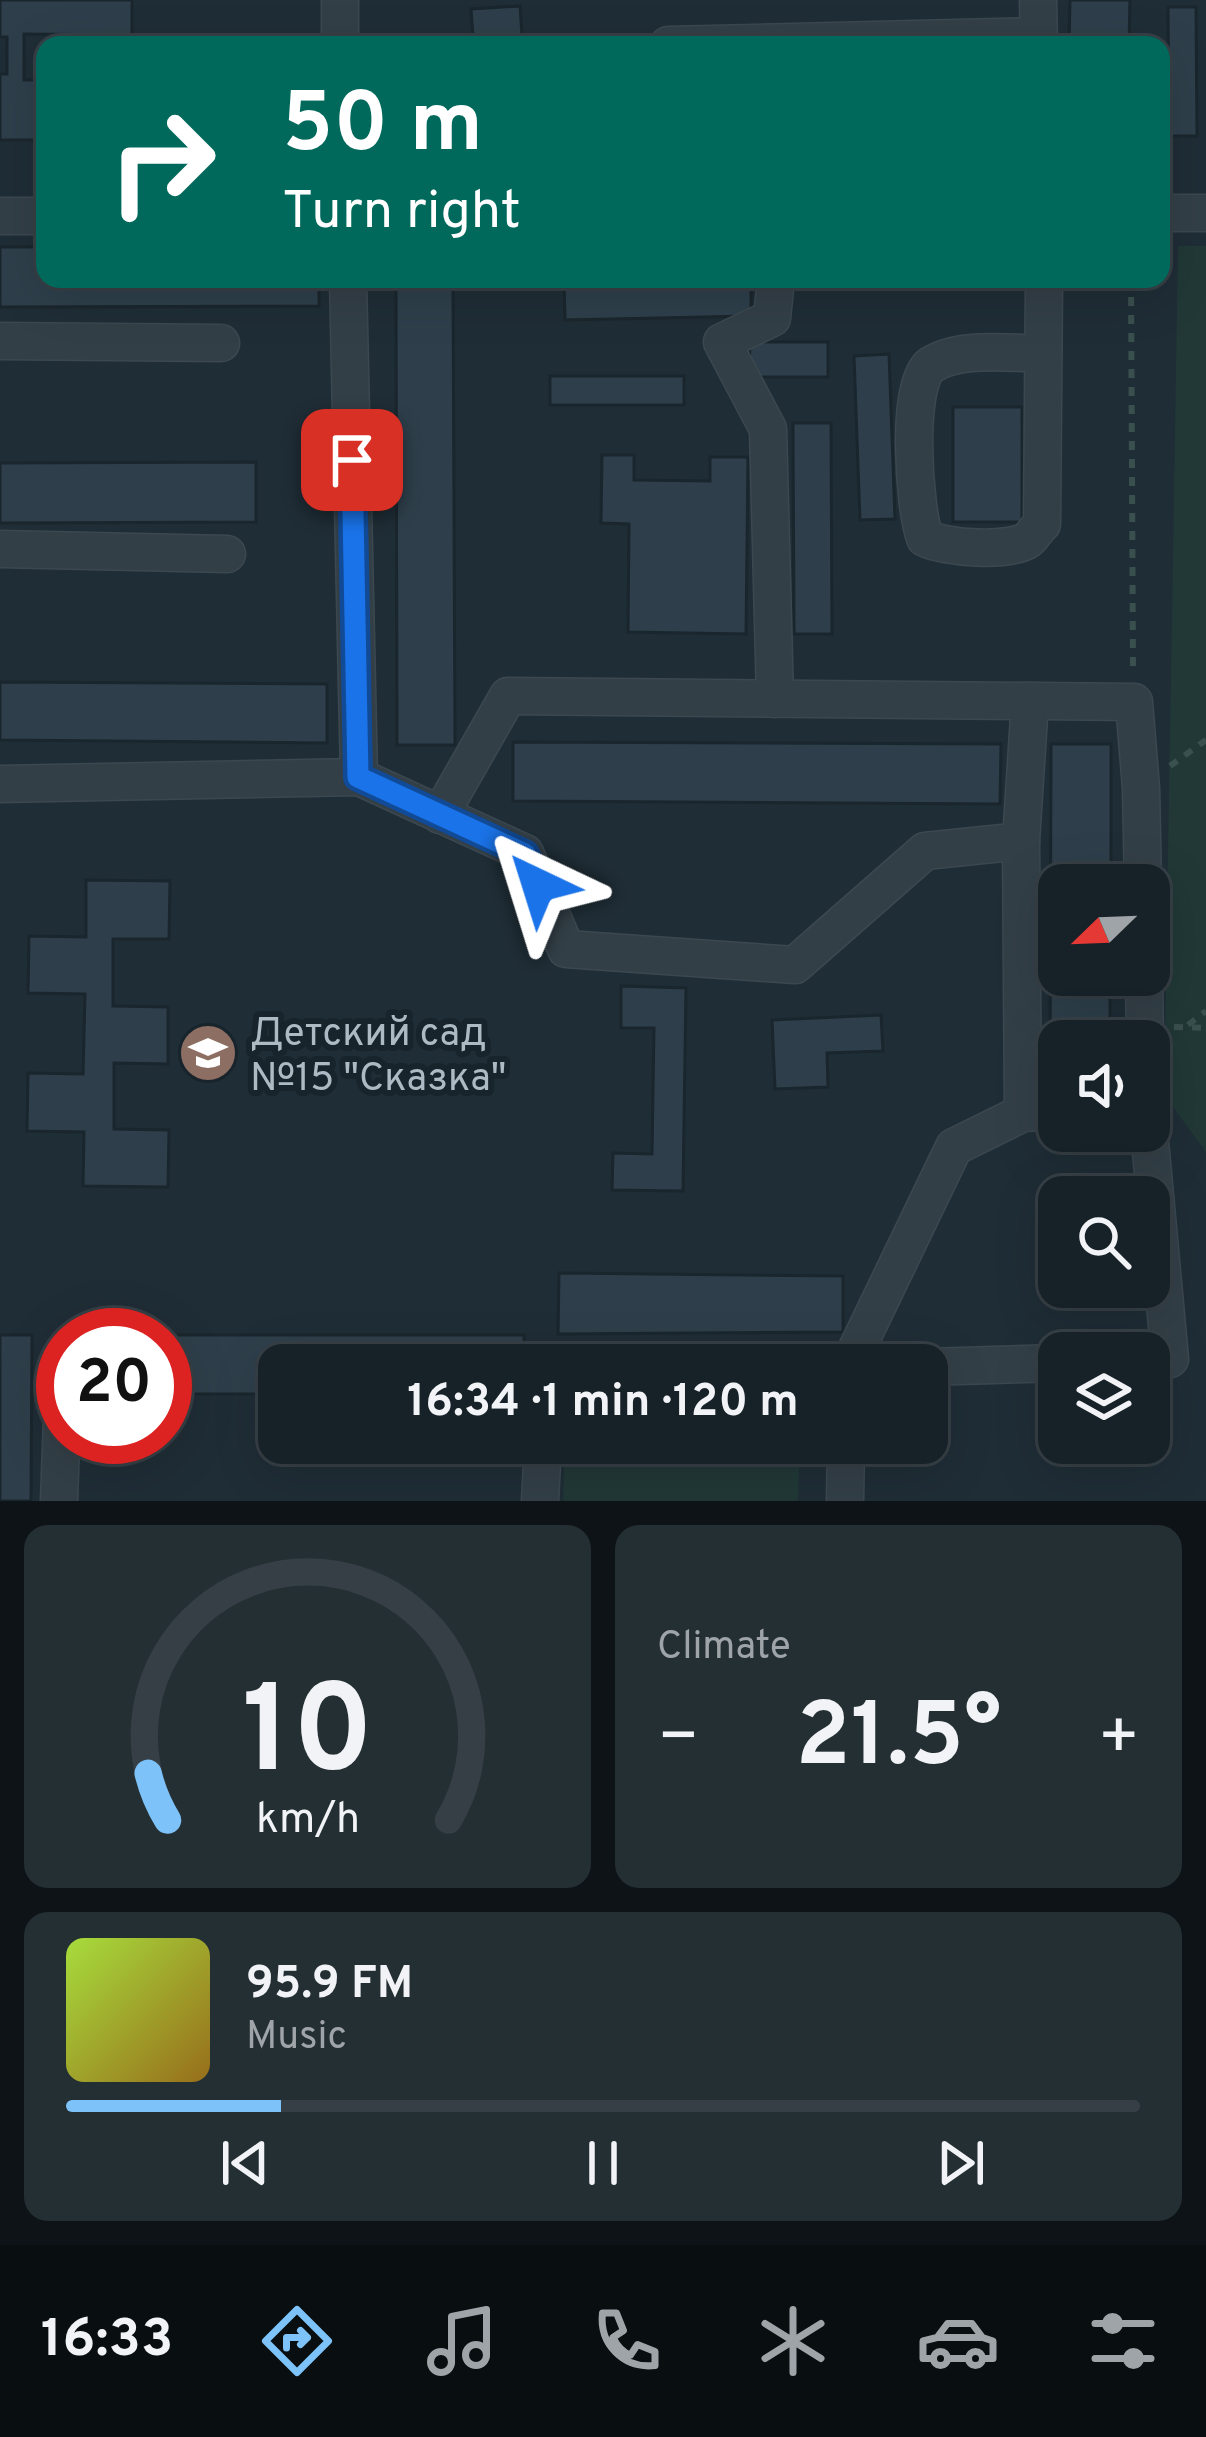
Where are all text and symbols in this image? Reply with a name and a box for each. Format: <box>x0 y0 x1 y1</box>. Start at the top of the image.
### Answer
text: 50 m <box>282 75 483 181</box>
icon: right <box>84 84 240 240</box>
text: Turn right <box>282 179 521 248</box>
pin <box>301 409 403 511</box>
icon: arrive <box>319 427 385 493</box>
position arrow <box>475 822 601 948</box>
north arrow <box>1038 864 1170 996</box>
map controls <box>1038 864 1170 1464</box>
place label: Детский сад №15 "Сказка" <box>250 1011 507 1105</box>
button: sound <box>1038 1020 1170 1152</box>
school or university icon: Детский сад №15 "Сказка" <box>177 1022 239 1084</box>
button: search <box>1038 1176 1170 1308</box>
speed limit sign: 20 <box>36 1308 192 1464</box>
button: layers <box>1038 1332 1170 1464</box>
text: 16:34 · 1 min · 120 m <box>407 1375 799 1432</box>
text: Climate <box>657 1624 791 1673</box>
text: 10 <box>242 1659 373 1817</box>
text: 21.5° <box>796 1684 1001 1797</box>
text: − <box>657 1699 700 1782</box>
text: + <box>1097 1699 1140 1782</box>
text: km/h <box>255 1793 360 1847</box>
text: 95.9 FM <box>246 1957 413 2014</box>
text: Music <box>246 2014 347 2063</box>
icon: previous <box>212 2130 278 2196</box>
icon: pause <box>570 2130 636 2196</box>
icon: next <box>928 2130 994 2196</box>
icon: directions <box>255 2299 339 2383</box>
icon: music <box>420 2299 504 2383</box>
icon: phone <box>585 2299 669 2383</box>
icon: climate <box>751 2299 835 2383</box>
icon: car <box>916 2299 1000 2383</box>
icon: filters <box>1081 2299 1165 2383</box>
text: 16:33 <box>41 2307 173 2376</box>

